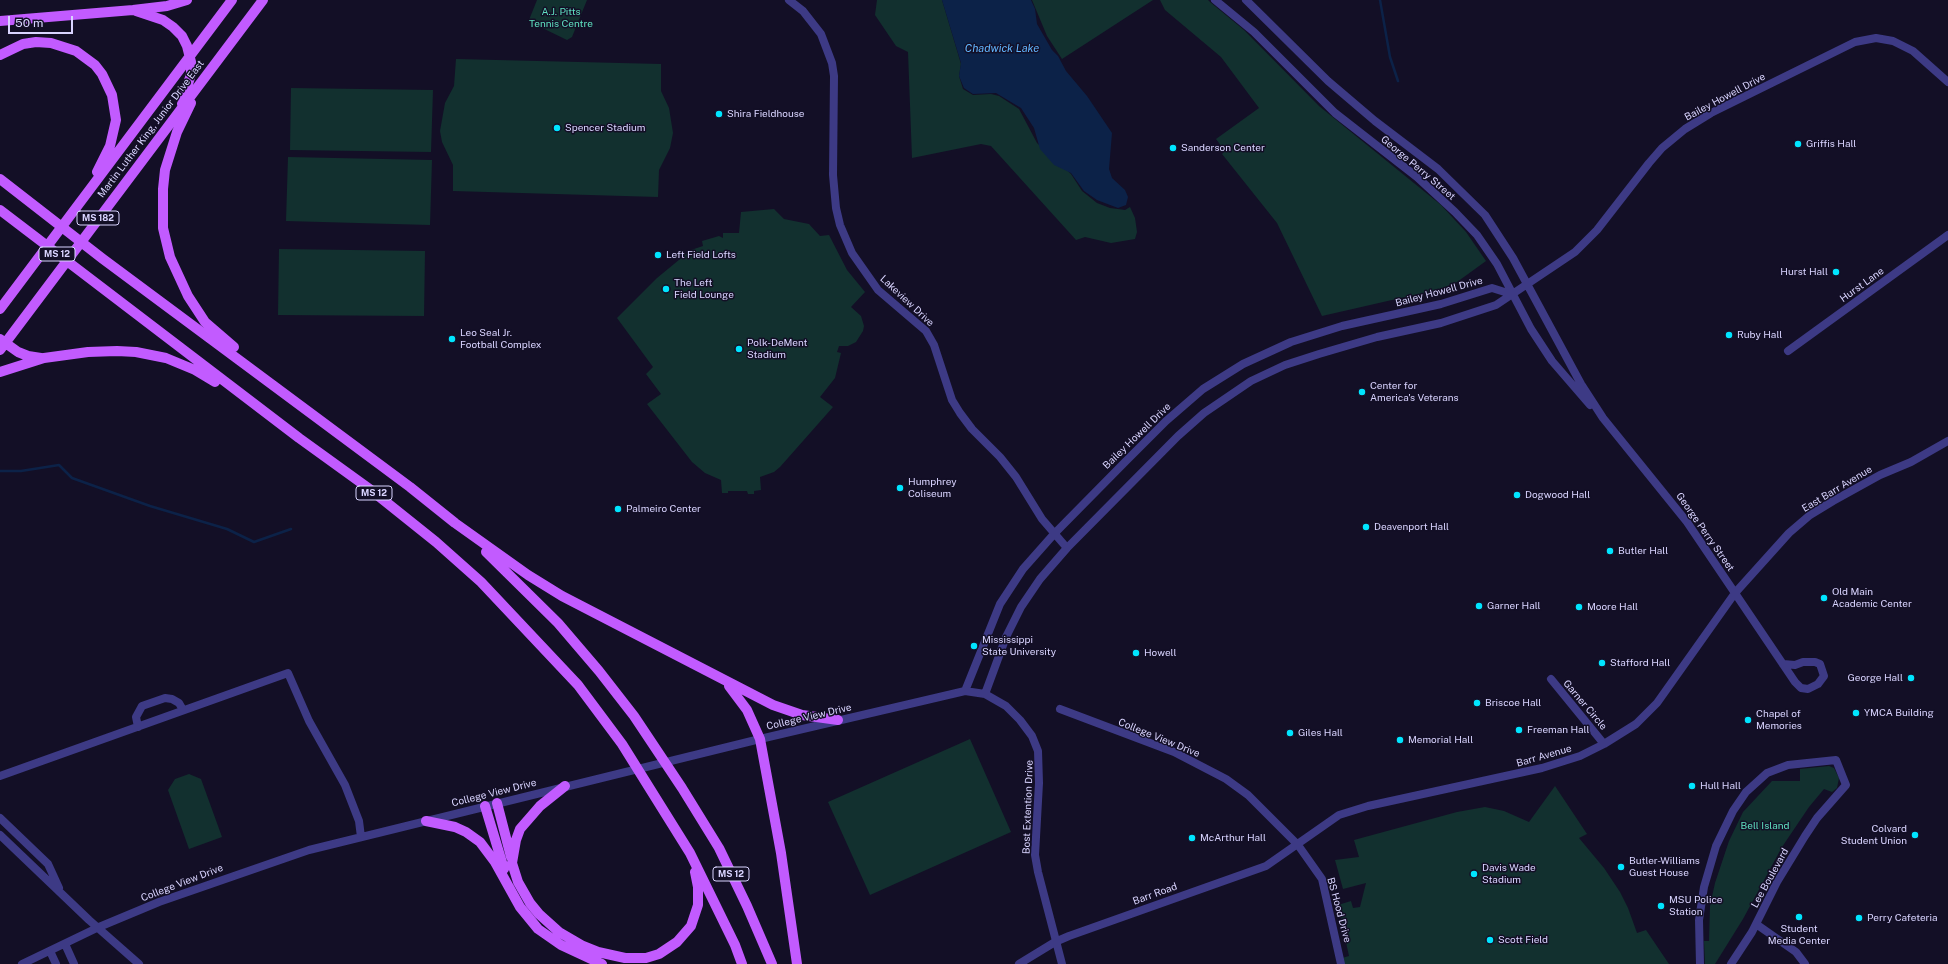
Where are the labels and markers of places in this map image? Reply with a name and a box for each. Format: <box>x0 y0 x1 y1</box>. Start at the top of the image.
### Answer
place label: Shira Fieldhouse <box>727 108 805 120</box>
marker: Shira Fieldhouse <box>714 109 724 119</box>
place label: Spencer Stadium <box>565 122 645 134</box>
marker: Spencer Stadium <box>552 123 562 133</box>
place label: Griffis Hall <box>1806 138 1856 150</box>
marker: Griffis Hall <box>1793 139 1803 149</box>
place label: Sanderson Center <box>1181 142 1265 154</box>
marker: Sanderson Center <box>1168 143 1178 153</box>
place label: Left Field Lofts <box>666 249 736 261</box>
marker: Left Field Lofts <box>653 250 663 260</box>
place label: Hurst Hall <box>1780 266 1828 278</box>
marker: Hurst Hall <box>1831 267 1841 277</box>
place label: The Left Field Lounge <box>674 277 734 300</box>
marker: The Left Field Lounge <box>661 284 671 294</box>
place label: Leo Seal Jr. Football Complex <box>460 327 541 350</box>
place label: Ruby Hall <box>1737 329 1782 341</box>
marker: Ruby Hall <box>1724 330 1734 340</box>
marker: Leo Seal Jr. Football Complex <box>447 334 457 344</box>
place label: Polk-DeMent Stadium <box>747 337 807 360</box>
marker: Polk-DeMent Stadium <box>734 344 744 354</box>
place label: Center for America's Veterans <box>1370 380 1459 404</box>
marker: Center for America's Veterans <box>1357 387 1367 397</box>
place label: Humphrey Coliseum <box>908 476 957 500</box>
marker: Humphrey Coliseum <box>895 483 905 493</box>
place label: Dogwood Hall <box>1525 489 1590 501</box>
marker: Dogwood Hall <box>1512 490 1522 500</box>
place label: Palmeiro Center <box>626 503 701 515</box>
marker: Palmeiro Center <box>613 504 623 514</box>
place label: Deavenport Hall <box>1374 521 1449 533</box>
marker: Deavenport Hall <box>1361 522 1371 532</box>
place label: Butler Hall <box>1618 545 1668 557</box>
marker: Butler Hall <box>1605 546 1615 556</box>
place label: Old Main Academic Center <box>1832 586 1912 610</box>
marker: Old Main Academic Center <box>1819 593 1829 603</box>
place label: Garner Hall <box>1487 600 1541 612</box>
marker: Garner Hall <box>1474 601 1484 611</box>
place label: Moore Hall <box>1587 601 1638 613</box>
marker: Moore Hall <box>1574 602 1584 612</box>
place label: Mississippi State University <box>982 634 1056 658</box>
marker: Mississippi State University <box>969 641 979 651</box>
place label: Howell <box>1144 647 1176 659</box>
marker: Howell <box>1131 648 1141 658</box>
place label: Stafford Hall <box>1610 657 1670 669</box>
marker: Stafford Hall <box>1597 658 1607 668</box>
place label: George Hall <box>1847 672 1903 684</box>
marker: George Hall <box>1906 673 1916 683</box>
place label: Briscoe Hall <box>1485 697 1541 709</box>
marker: Briscoe Hall <box>1472 698 1482 708</box>
place label: YMCA Building <box>1864 707 1934 719</box>
place label: Chapel of Memories <box>1756 708 1802 732</box>
marker: YMCA Building <box>1851 708 1861 718</box>
marker: Chapel of Memories <box>1743 715 1753 725</box>
place label: Freeman Hall <box>1527 724 1590 736</box>
marker: Freeman Hall <box>1514 725 1524 735</box>
place label: Giles Hall <box>1298 727 1343 739</box>
marker: Giles Hall <box>1285 728 1295 738</box>
place label: Memorial Hall <box>1408 734 1473 746</box>
marker: Memorial Hall <box>1395 735 1405 745</box>
place label: Hull Hall <box>1700 780 1741 792</box>
marker: Hull Hall <box>1687 781 1697 791</box>
place label: Colvard Student Union <box>1841 823 1907 846</box>
marker: Colvard Student Union <box>1910 830 1920 840</box>
place label: McArthur Hall <box>1200 832 1266 844</box>
marker: McArthur Hall <box>1187 833 1197 843</box>
place label: Butler-Williams Guest House <box>1629 855 1700 878</box>
place label: Davis Wade Stadium <box>1482 862 1536 886</box>
marker: Butler-Williams Guest House <box>1616 862 1626 872</box>
marker: Davis Wade Stadium <box>1469 869 1479 879</box>
place label: MSU Police Station <box>1669 894 1722 918</box>
marker: MSU Police Station <box>1656 901 1666 911</box>
marker: Student Media Center <box>1794 912 1804 922</box>
place label: Perry Cafeteria <box>1867 912 1938 924</box>
marker: Perry Cafeteria <box>1854 913 1864 923</box>
place label: Student Media Center <box>1768 923 1830 946</box>
place label: Scott Field <box>1498 934 1548 946</box>
marker: Scott Field <box>1485 935 1495 945</box>

